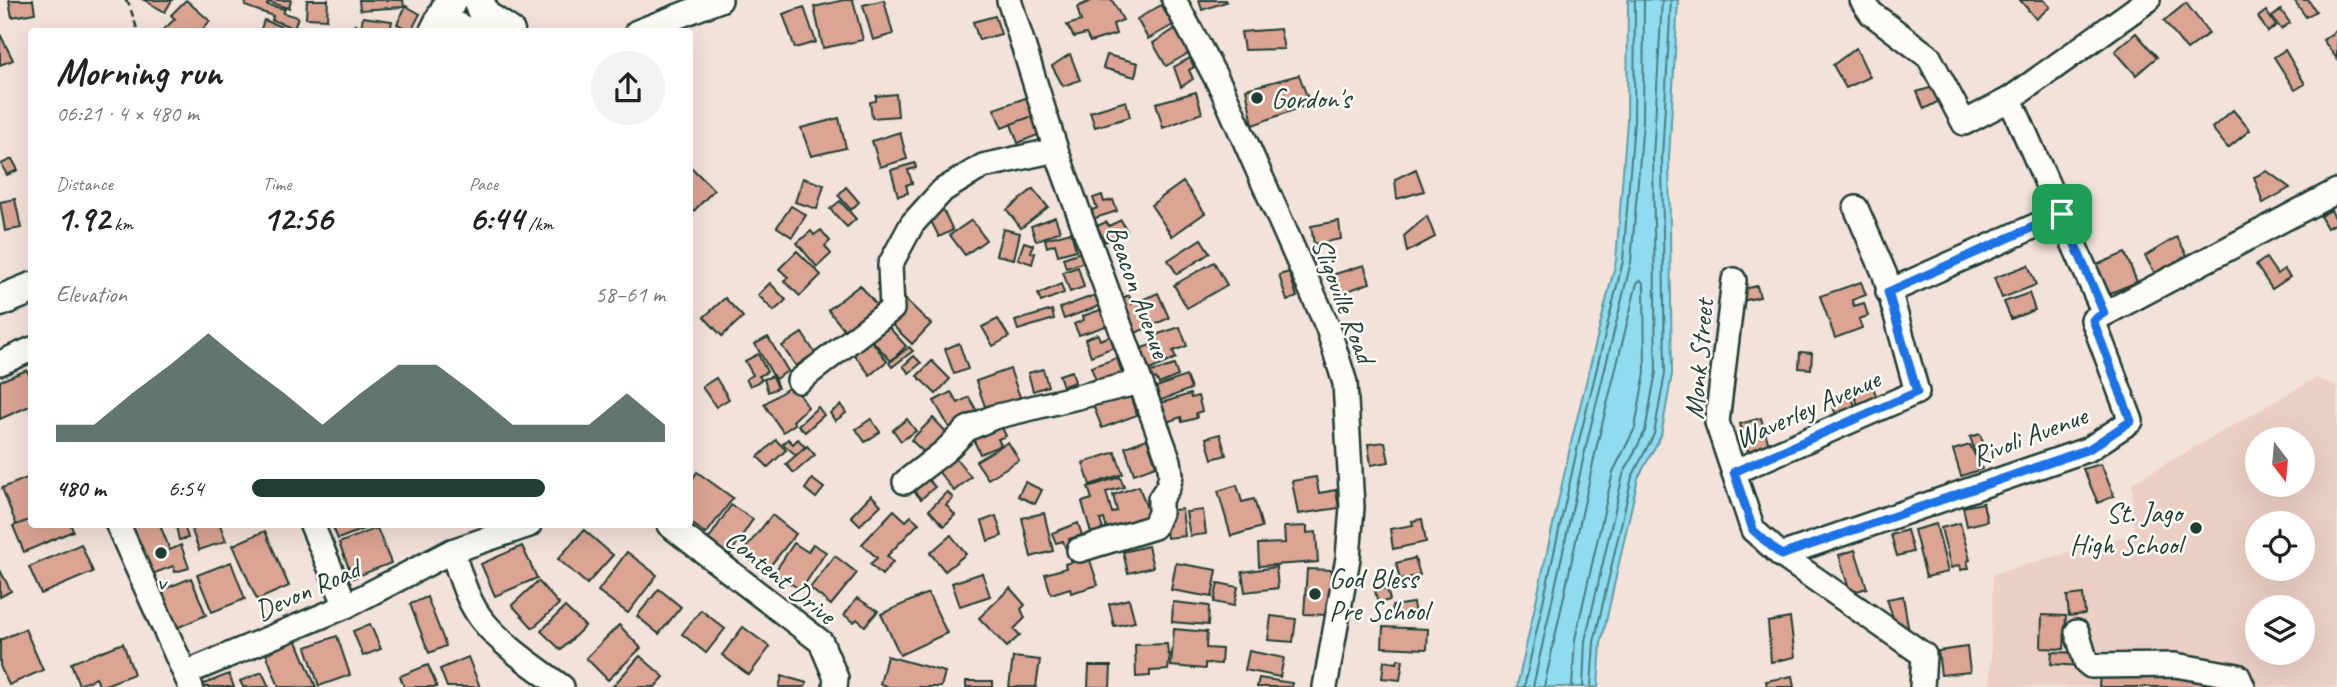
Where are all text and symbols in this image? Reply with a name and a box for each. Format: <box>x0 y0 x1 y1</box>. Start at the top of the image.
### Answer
text: Morning run <box>56 49 222 96</box>
button: share <box>591 51 665 125</box>
place label: Gordon's <box>1271 81 1353 116</box>
marker: Gordon's <box>1249 90 1265 106</box>
text: 06:21 · 4 × 480 m <box>56 99 199 128</box>
text: Distance <box>56 172 113 196</box>
text: Time <box>262 172 291 196</box>
text: Pace <box>469 172 498 196</box>
pin <box>2032 184 2092 244</box>
icon: arrive <box>2043 195 2081 233</box>
text: 1.92 <box>56 196 110 241</box>
text: 12:56 <box>262 196 332 241</box>
text: 6:44 <box>469 196 524 241</box>
text: km <box>110 212 133 236</box>
text: /km <box>524 212 553 236</box>
street label: Beacon Avenue <box>1098 220 1179 364</box>
street label: Sligoville Road <box>1304 233 1385 371</box>
text: Elevation <box>56 280 127 309</box>
text: 58–61 m <box>595 280 665 309</box>
street label: Monk Street <box>1676 295 1721 420</box>
street label: Waverley Avenue <box>1729 360 1887 456</box>
street label: Rivoli Avenue <box>1966 397 2094 473</box>
north arrow <box>2245 427 2315 497</box>
map controls <box>2245 427 2315 665</box>
text: 480 m <box>56 474 106 503</box>
text: 6:54 <box>168 474 204 503</box>
place label: St. Jago High School <box>2070 495 2187 562</box>
button: locate <box>2245 511 2315 581</box>
marker: St. Jago High School <box>2188 520 2204 536</box>
street label: Content Drive <box>718 521 845 633</box>
marker: v <box>153 545 169 561</box>
street label: Devon Road <box>249 549 369 628</box>
place label: God Bless Pre School <box>1329 561 1434 628</box>
place label: v <box>156 564 168 599</box>
marker: God Bless Pre School <box>1307 586 1323 602</box>
button: layers <box>2245 595 2315 665</box>

